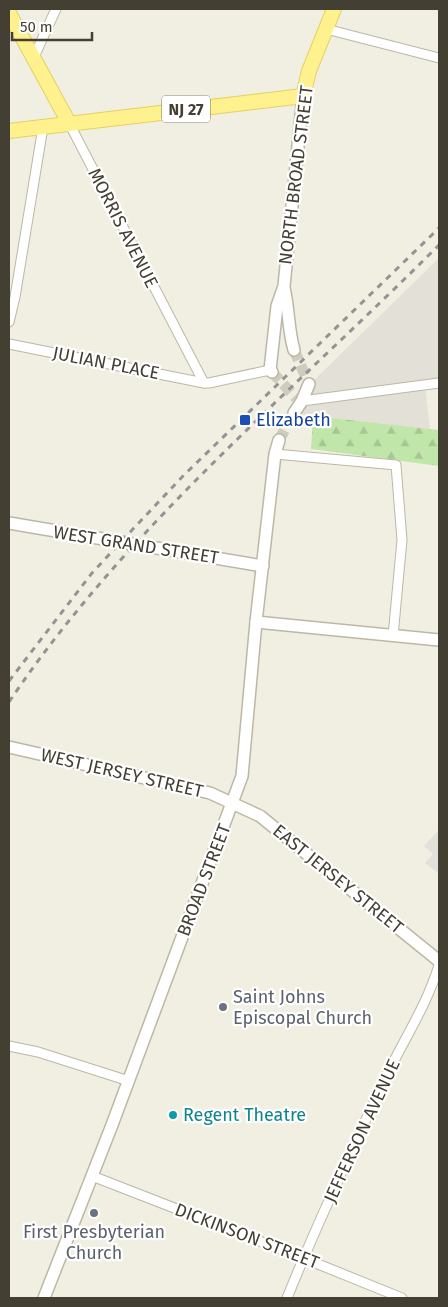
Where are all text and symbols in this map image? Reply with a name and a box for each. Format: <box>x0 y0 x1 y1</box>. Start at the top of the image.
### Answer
scale bar <box>12 10 92 42</box>
text: 50 m <box>20 18 53 36</box>
street label: NORTH BROAD STREET <box>274 83 318 266</box>
road number: NJ 27 <box>162 96 210 122</box>
street label: MORRIS AVENUE <box>83 164 163 292</box>
street label: JULIAN PLACE <box>51 342 161 384</box>
place label: Elizabeth <box>256 409 331 431</box>
marker: Elizabeth <box>238 413 252 427</box>
street label: WEST GRAND STREET <box>52 521 221 569</box>
street label: WEST JERSEY STREET <box>39 744 206 803</box>
street label: BROAD STREET <box>172 820 236 939</box>
street label: EAST JERSEY STREET <box>268 820 408 939</box>
place label: Saint Johns Episcopal Church <box>233 986 372 1029</box>
marker: Saint Johns Episcopal Church <box>217 1001 229 1013</box>
street label: JEFFERSON AVENUE <box>319 1056 405 1206</box>
place label: Regent Theatre <box>183 1104 306 1126</box>
marker: Regent Theatre <box>167 1109 179 1121</box>
street label: DICKINSON STREET <box>172 1198 323 1274</box>
marker: First Presbyterian Church <box>88 1207 100 1219</box>
place label: First Presbyterian Church <box>23 1221 165 1264</box>

